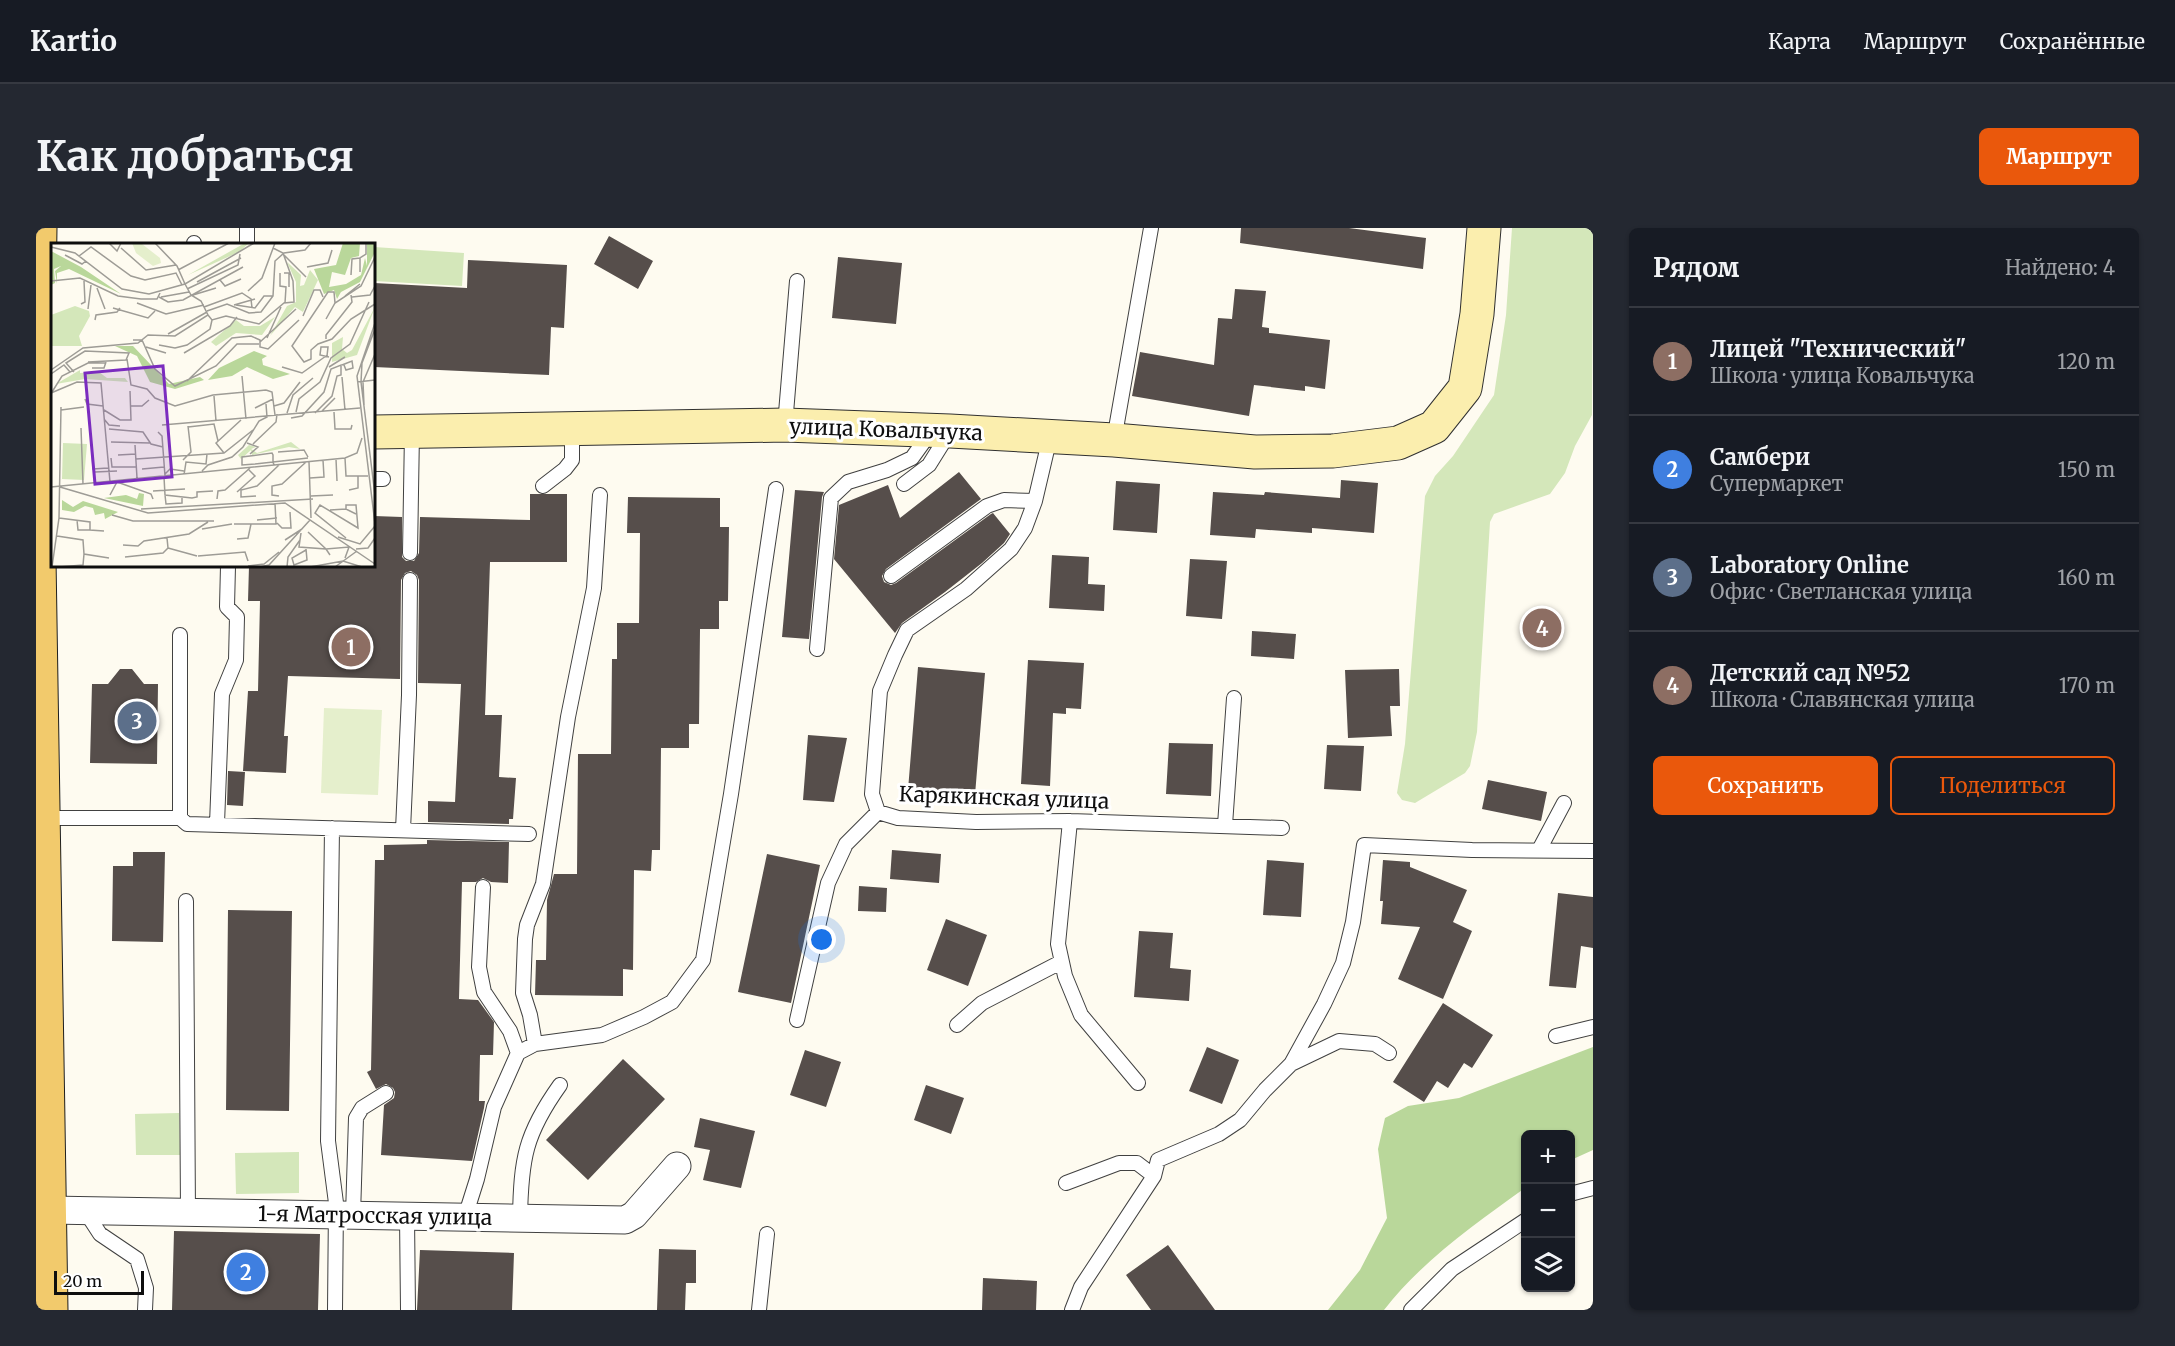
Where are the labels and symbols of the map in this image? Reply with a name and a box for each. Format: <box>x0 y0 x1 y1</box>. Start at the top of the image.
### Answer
inset map <box>51 243 375 567</box>
street label: улица Ковальчука <box>789 413 983 446</box>
pin: 4 <box>1522 606 1562 650</box>
pin: 1 <box>332 624 370 670</box>
pin: 3 <box>118 698 156 744</box>
street label: Карякинская улица <box>898 780 1110 815</box>
your location <box>807 925 836 954</box>
street label: 1-я Матросская улица <box>258 1200 492 1231</box>
pin: 2 <box>226 1250 266 1294</box>
scale bar <box>54 1268 144 1296</box>

